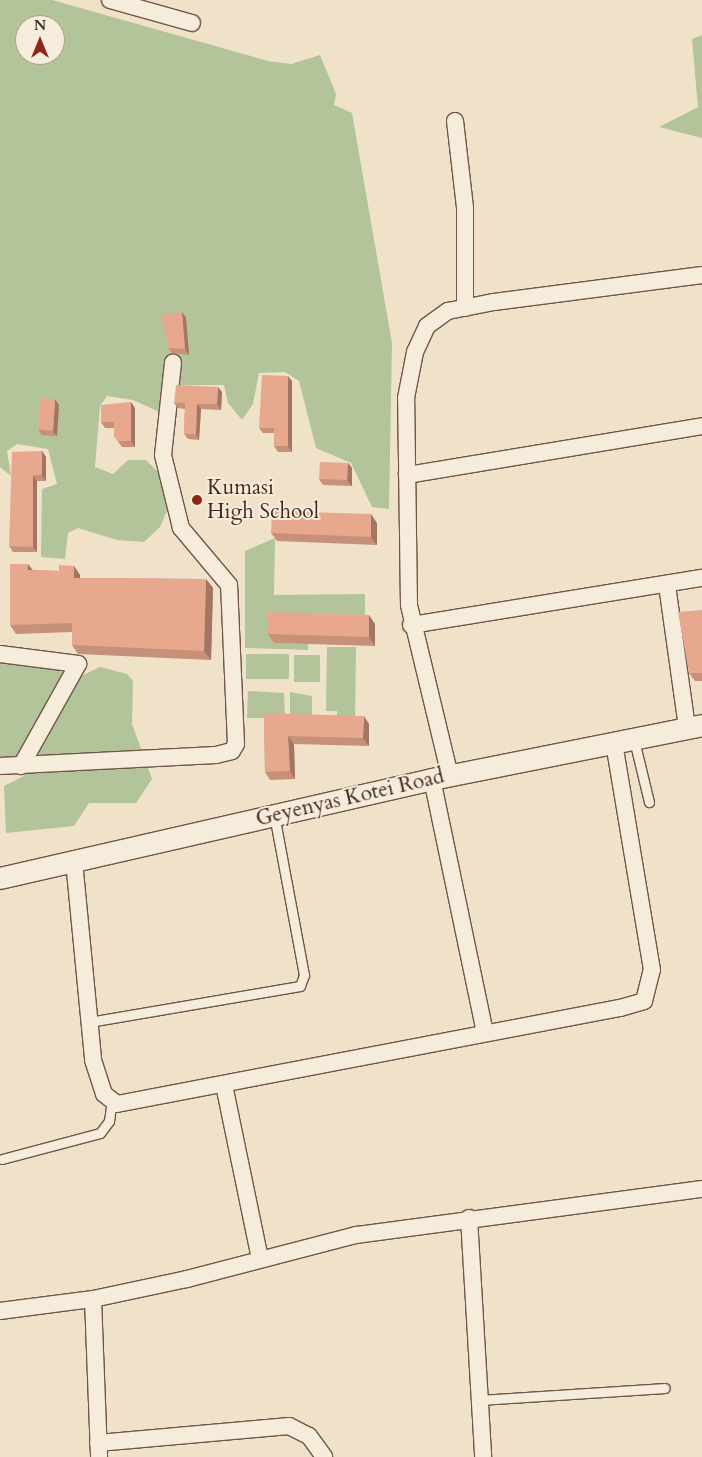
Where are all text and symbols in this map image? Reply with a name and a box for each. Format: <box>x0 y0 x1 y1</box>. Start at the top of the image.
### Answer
north arrow <box>15 15 65 65</box>
text: N <box>34 16 46 35</box>
place label: Kumasi High School <box>207 475 319 525</box>
marker: Kumasi High School <box>191 494 203 506</box>
street label: Geyenyas Kotei Road <box>253 764 447 832</box>

